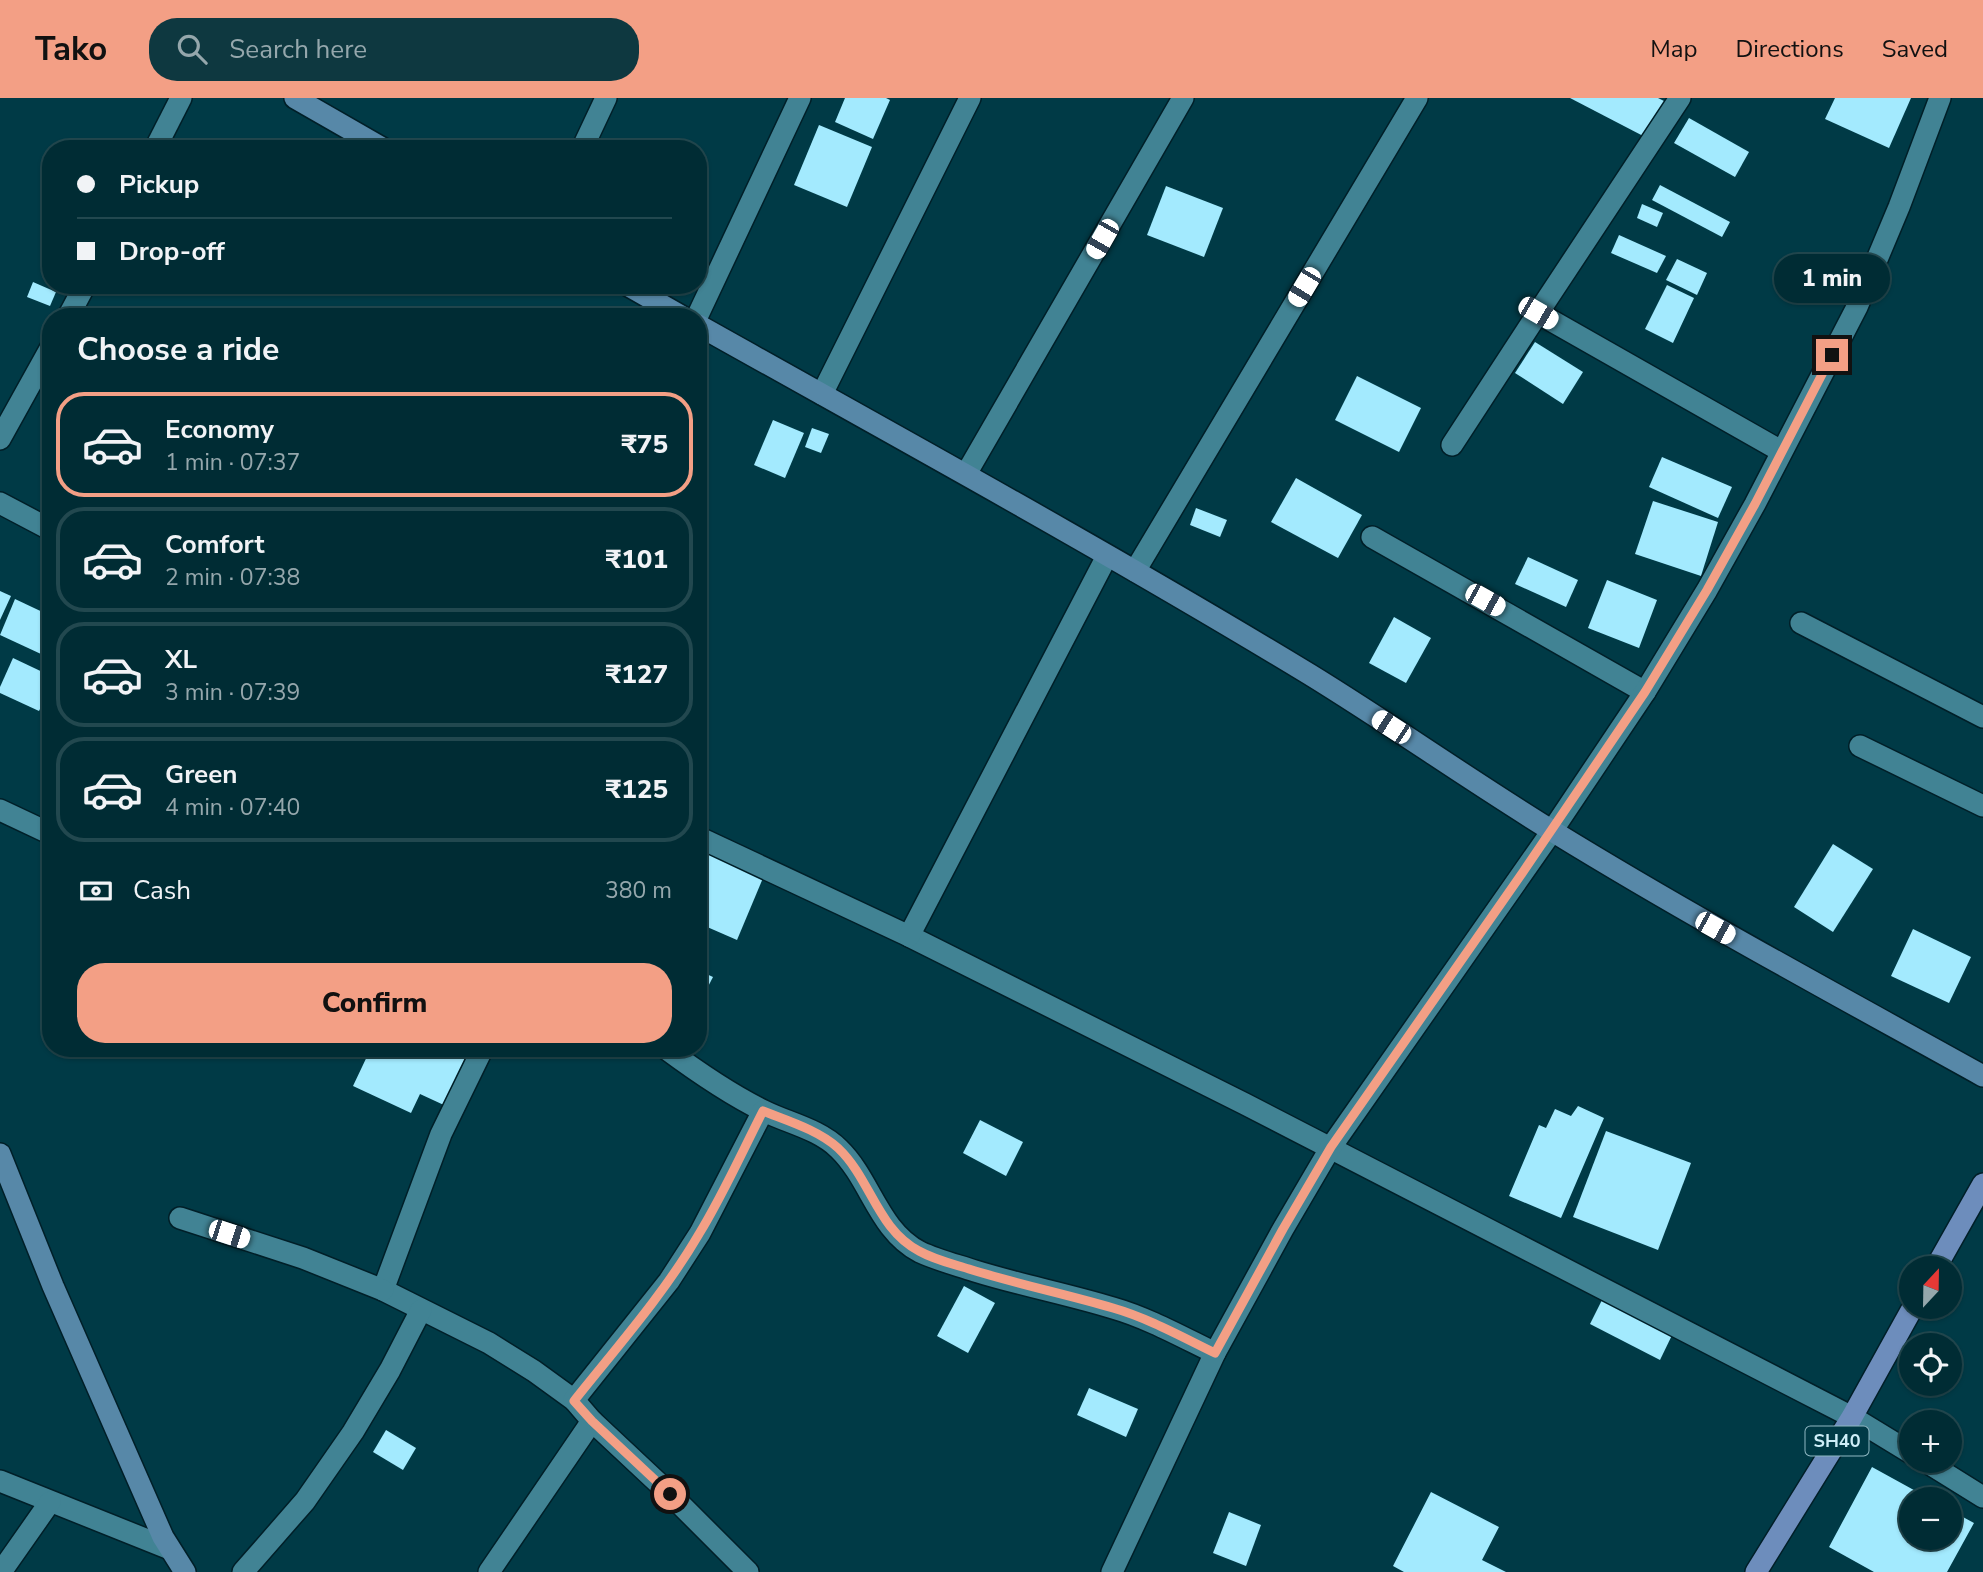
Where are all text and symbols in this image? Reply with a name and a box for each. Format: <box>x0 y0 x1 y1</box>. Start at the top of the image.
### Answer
search box <box>149 18 639 81</box>
text: Tako <box>35 27 107 72</box>
icon: search <box>173 30 211 68</box>
text: Search here <box>229 32 367 67</box>
text: Map <box>1650 33 1697 65</box>
text: Directions <box>1735 33 1844 65</box>
text: Saved <box>1882 33 1948 65</box>
text: Pickup <box>119 167 199 202</box>
car <box>1083 216 1122 262</box>
text: Drop-off <box>119 234 225 269</box>
callout: 1 min <box>1774 254 1890 302</box>
text: 1 min <box>1802 263 1862 294</box>
car <box>1285 264 1324 310</box>
car <box>1515 293 1562 333</box>
text: Choose a ride <box>77 328 279 371</box>
route end <box>1816 339 1848 371</box>
text: Economy <box>165 412 274 447</box>
icon: car <box>81 413 144 476</box>
text: ₹75 <box>621 427 668 462</box>
text: 1 min · 07:37 <box>165 447 300 478</box>
text: Comfort <box>165 527 265 562</box>
icon: car <box>81 528 144 591</box>
text: ₹101 <box>606 542 668 577</box>
text: 2 min · 07:38 <box>165 562 300 593</box>
car <box>1462 581 1509 619</box>
text: XL <box>165 642 197 677</box>
icon: car <box>81 643 144 706</box>
text: ₹127 <box>606 657 668 692</box>
text: 3 min · 07:39 <box>165 677 300 708</box>
car <box>1368 707 1415 747</box>
text: Green <box>165 757 238 792</box>
icon: car <box>81 758 144 821</box>
text: ₹125 <box>606 772 668 807</box>
text: 4 min · 07:40 <box>165 792 300 823</box>
icon: cash <box>77 872 115 910</box>
text: Cash <box>133 873 191 908</box>
text: 380 m <box>605 875 672 906</box>
car <box>1692 909 1739 947</box>
button: Confirm <box>77 963 672 1043</box>
car <box>206 1218 253 1250</box>
north arrow <box>1899 1256 1962 1320</box>
map controls <box>1899 1256 1962 1550</box>
button: locate <box>1899 1333 1962 1396</box>
button: + <box>1899 1410 1962 1473</box>
road number: SH40 <box>1806 1426 1868 1456</box>
route start <box>654 1478 686 1510</box>
button: − <box>1899 1487 1962 1550</box>

